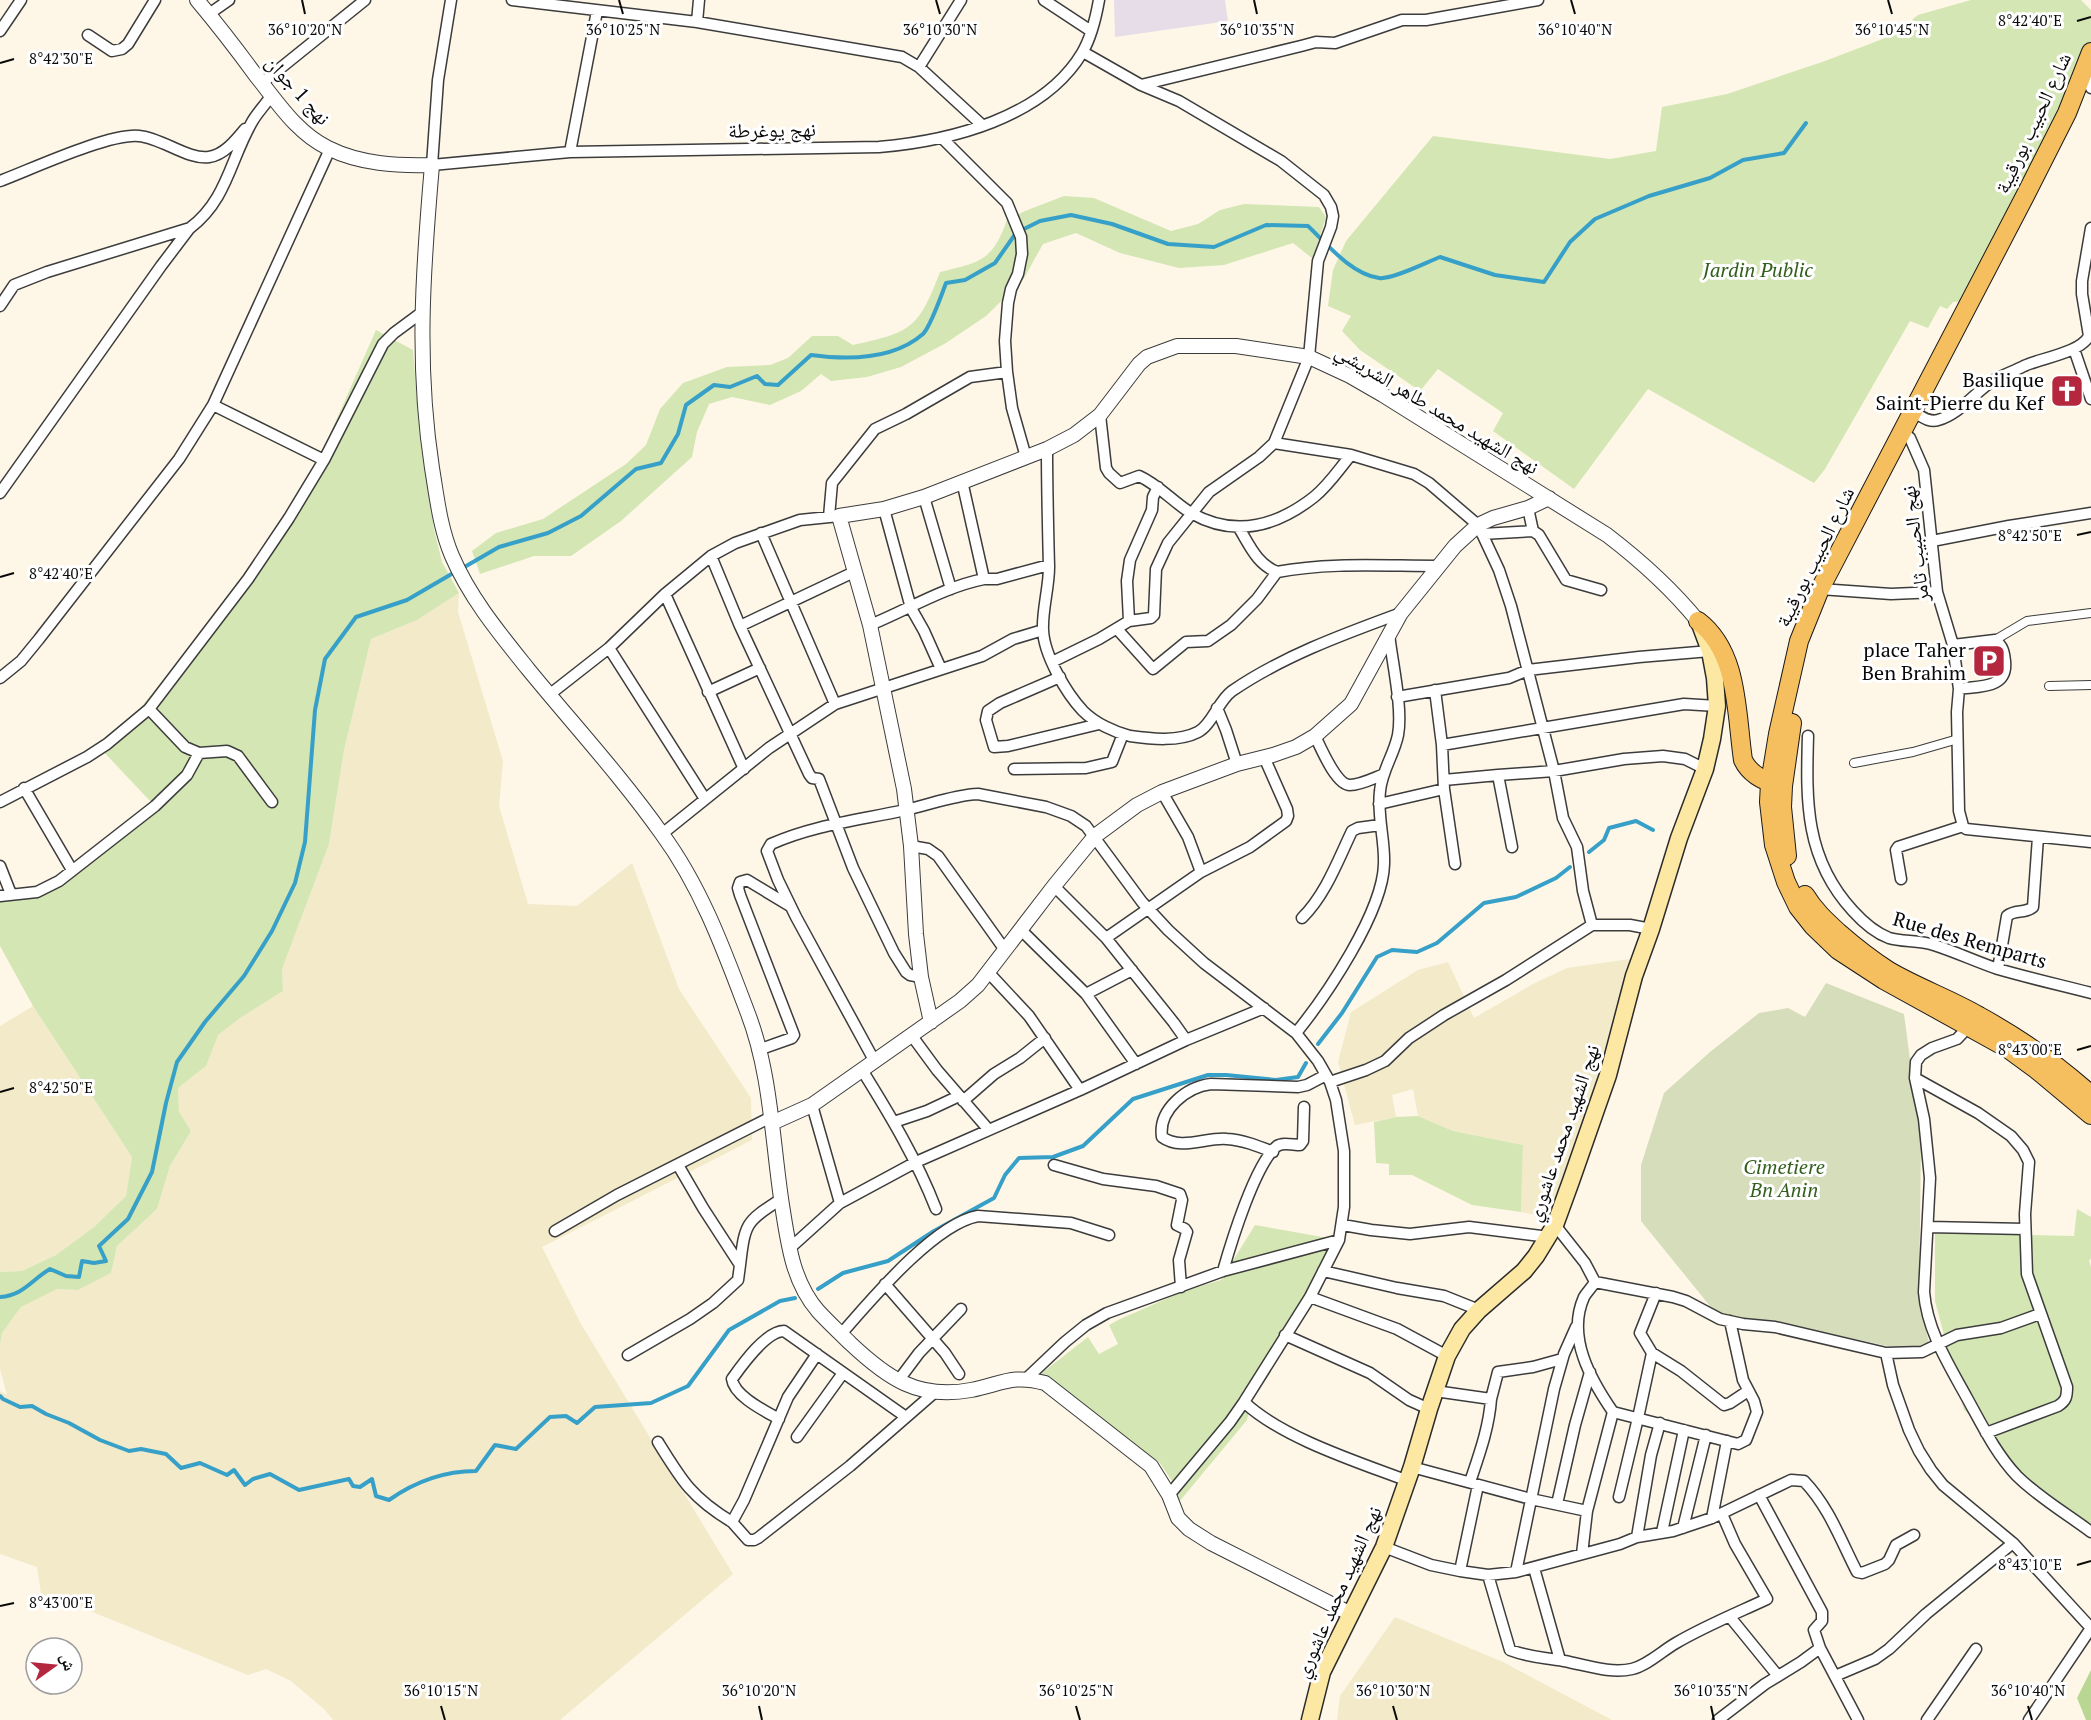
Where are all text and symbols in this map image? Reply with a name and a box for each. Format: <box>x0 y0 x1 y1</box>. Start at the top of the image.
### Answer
text: 8°42'40"E <box>1998 10 2062 30</box>
text: 36°10'20"N <box>268 19 342 39</box>
text: 36°10'25"N <box>586 19 660 39</box>
text: 36°10'30"N <box>903 19 977 39</box>
text: 36°10'35"N <box>1220 19 1294 39</box>
text: 36°10'40"N <box>1538 19 1612 39</box>
text: 36°10'45"N <box>1855 19 1929 39</box>
text: 8°42'30"E <box>29 48 93 68</box>
street label: شارع الحبيب بورقيبة <box>1988 48 2077 198</box>
street label: نهج 1 جوان <box>260 49 337 130</box>
street label: نهج يوغرطة <box>728 115 816 144</box>
park label: Jardin Public <box>1702 256 1813 283</box>
street label: نهج الشهيد محمد طاهر الشريشي <box>1329 337 1544 483</box>
place label: Basilique Saint-Pierre du Kef <box>1876 366 2045 416</box>
church icon: Basilique Saint-Pierre du Kef <box>2049 373 2085 409</box>
street label: شارع الحبيب بورقيبة <box>1769 482 1860 631</box>
street label: نهج الحبيب ثامر <box>1894 484 1935 605</box>
text: 8°42'50"E <box>1998 525 2062 545</box>
text: 8°42'40"E <box>29 563 93 583</box>
place label: place Taher Ben Brahim <box>1862 636 1966 686</box>
parking icon: place Taher Ben Brahim <box>1971 643 2007 679</box>
street label: Rue des Remparts <box>1890 905 2050 974</box>
text: 8°43'00"E <box>1998 1039 2062 1059</box>
street label: نهج الشهيد محمد عاشوري <box>1520 1041 1608 1226</box>
text: 8°42'50"E <box>29 1077 93 1097</box>
park label: Cimetiere Bn Anin <box>1743 1153 1825 1203</box>
street label: نهج الشهيد محمد عاشوري <box>1287 1502 1390 1683</box>
text: 8°43'10"E <box>1998 1554 2062 1574</box>
text: 8°43'00"E <box>29 1592 93 1612</box>
north arrow <box>24 1636 84 1696</box>
text: ش <box>56 1651 81 1673</box>
text: 36°10'15"N <box>404 1680 478 1700</box>
text: 36°10'20"N <box>722 1680 796 1700</box>
text: 36°10'25"N <box>1039 1680 1113 1700</box>
text: 36°10'30"N <box>1356 1680 1430 1700</box>
text: 36°10'35"N <box>1674 1680 1748 1700</box>
text: 36°10'40"N <box>1991 1680 2065 1700</box>

